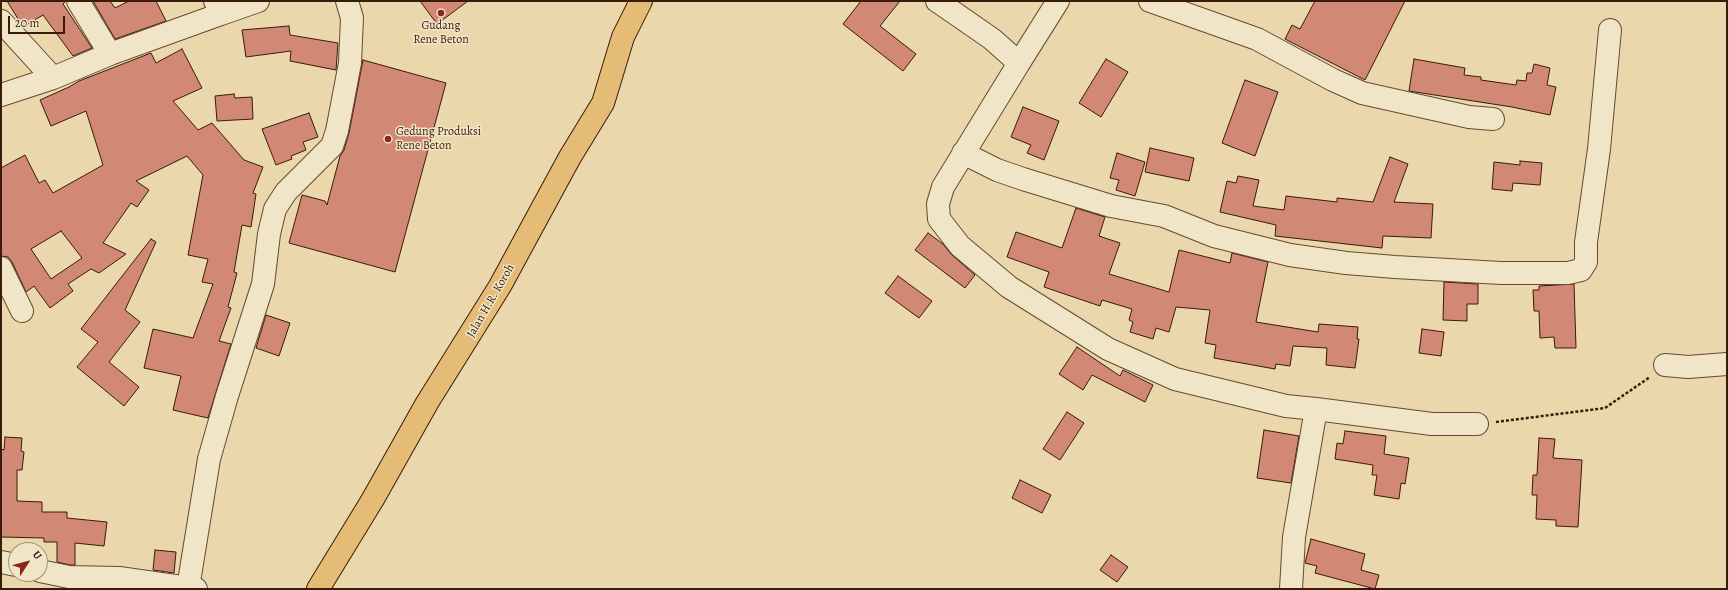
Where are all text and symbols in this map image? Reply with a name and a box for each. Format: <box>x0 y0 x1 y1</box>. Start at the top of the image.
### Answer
scale bar <box>10 8 67 34</box>
marker: Gudang Rene Beton <box>436 8 446 18</box>
text: 20 m <box>15 15 39 31</box>
place label: Gudang Rene Beton <box>413 19 469 47</box>
place label: Gedung Produksi Rene Beton <box>396 125 481 153</box>
marker: Gedung Produksi Rene Beton <box>383 134 393 144</box>
street label: Jalan H.R. Koroh <box>464 262 518 340</box>
north arrow <box>8 542 48 582</box>
text: U <box>29 548 45 563</box>

